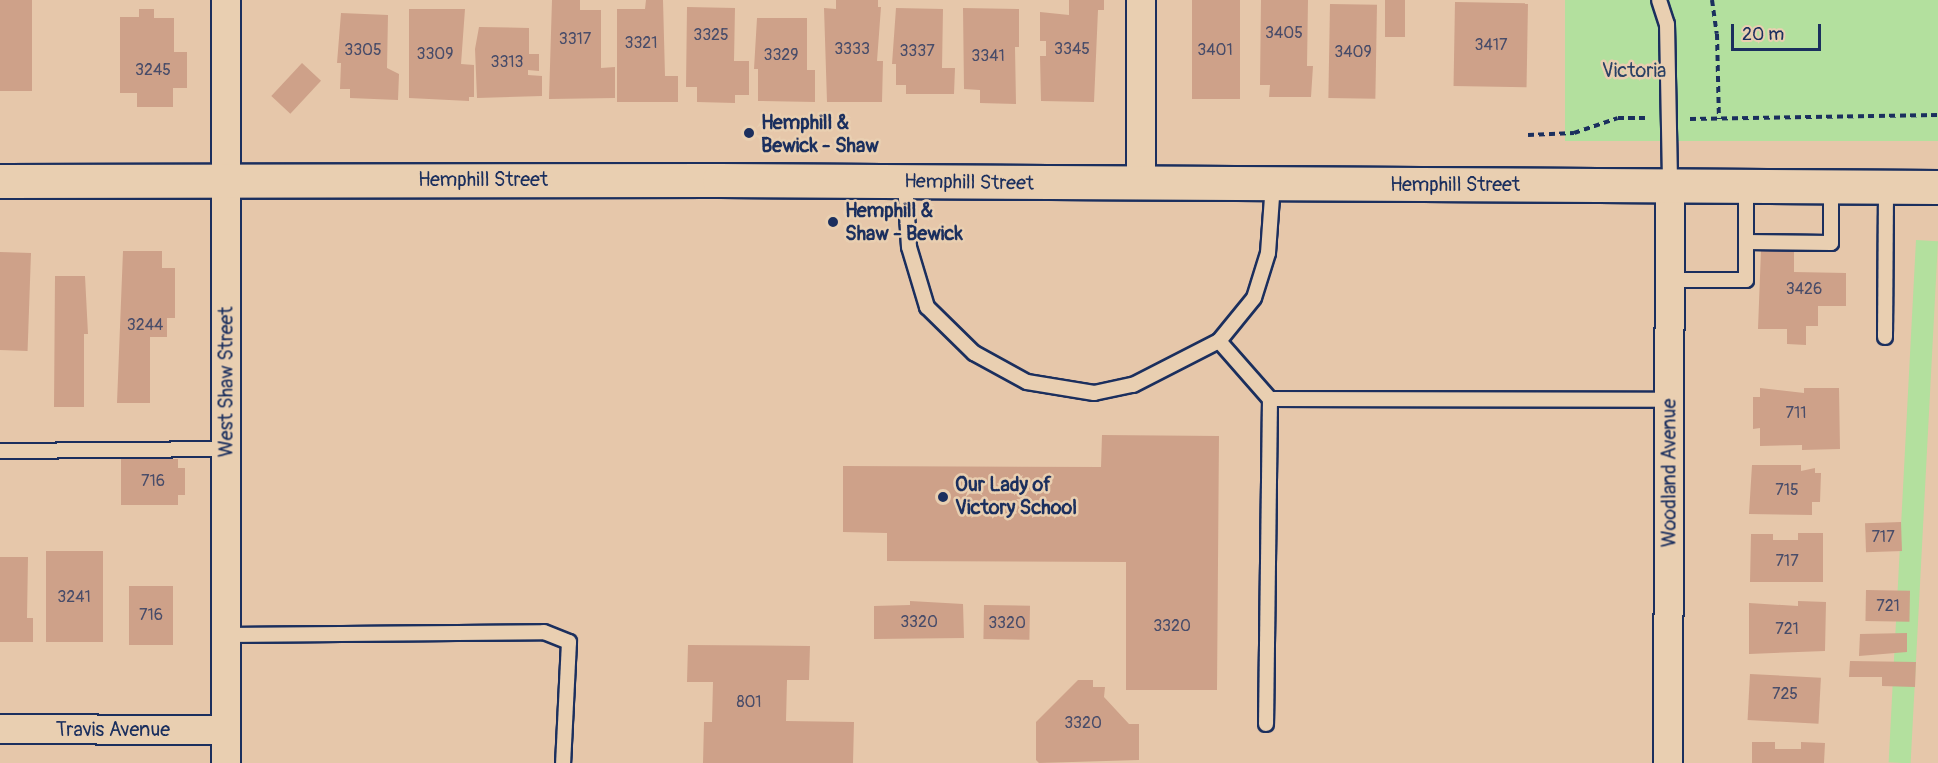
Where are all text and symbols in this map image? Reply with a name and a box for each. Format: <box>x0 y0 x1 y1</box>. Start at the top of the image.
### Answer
scale bar <box>1734 12 1824 50</box>
house number: 3405 <box>1265 23 1303 43</box>
text: 20 m <box>1742 23 1784 46</box>
house number: 3325 <box>693 25 729 45</box>
house number: 3317 <box>559 29 591 49</box>
house number: 3321 <box>624 33 658 53</box>
house number: 3417 <box>1475 35 1507 55</box>
house number: 3333 <box>834 39 870 59</box>
house number: 3345 <box>1054 39 1090 59</box>
house number: 3305 <box>344 40 382 60</box>
house number: 3401 <box>1197 40 1233 60</box>
house number: 3337 <box>899 41 935 61</box>
house number: 3409 <box>1334 42 1372 62</box>
house number: 3309 <box>416 44 454 64</box>
house number: 3329 <box>763 45 799 65</box>
house number: 3341 <box>971 46 1005 66</box>
house number: 3313 <box>490 52 524 72</box>
park label: Victoria <box>1602 58 1666 82</box>
house number: 3245 <box>135 60 171 80</box>
place label: Hemphill & Bewick - Shaw <box>761 110 879 157</box>
marker: Hemphill & Bewick - Shaw <box>742 126 756 140</box>
street label: Hemphill Street <box>418 167 548 191</box>
street label: Hemphill Street <box>904 169 1034 195</box>
street label: Hemphill Street <box>1390 172 1520 196</box>
place label: Hemphill & Shaw - Bewick <box>845 198 963 245</box>
marker: Hemphill & Shaw - Bewick <box>826 215 840 229</box>
house number: 3426 <box>1786 279 1822 299</box>
street label: West Shaw Street <box>214 307 238 457</box>
house number: 3244 <box>127 315 163 335</box>
street label: Woodland Avenue <box>1657 399 1681 547</box>
house number: 711 <box>1786 403 1806 423</box>
house number: 716 <box>141 471 165 491</box>
place label: Our Lady of Victory School <box>955 473 1077 520</box>
house number: 715 <box>1775 480 1799 500</box>
marker: Our Lady of Victory School <box>936 490 950 504</box>
house number: 717 <box>1871 527 1895 547</box>
house number: 717 <box>1775 551 1799 571</box>
house number: 3241 <box>57 587 91 607</box>
house number: 721 <box>1876 596 1900 616</box>
house number: 716 <box>139 605 163 625</box>
house number: 3320 <box>900 612 938 632</box>
house number: 3320 <box>988 613 1026 633</box>
house number: 3320 <box>1153 616 1191 636</box>
house number: 721 <box>1775 619 1799 639</box>
house number: 725 <box>1772 684 1798 704</box>
house number: 801 <box>736 692 762 712</box>
house number: 3320 <box>1064 713 1102 733</box>
street label: Travis Avenue <box>56 717 170 741</box>

